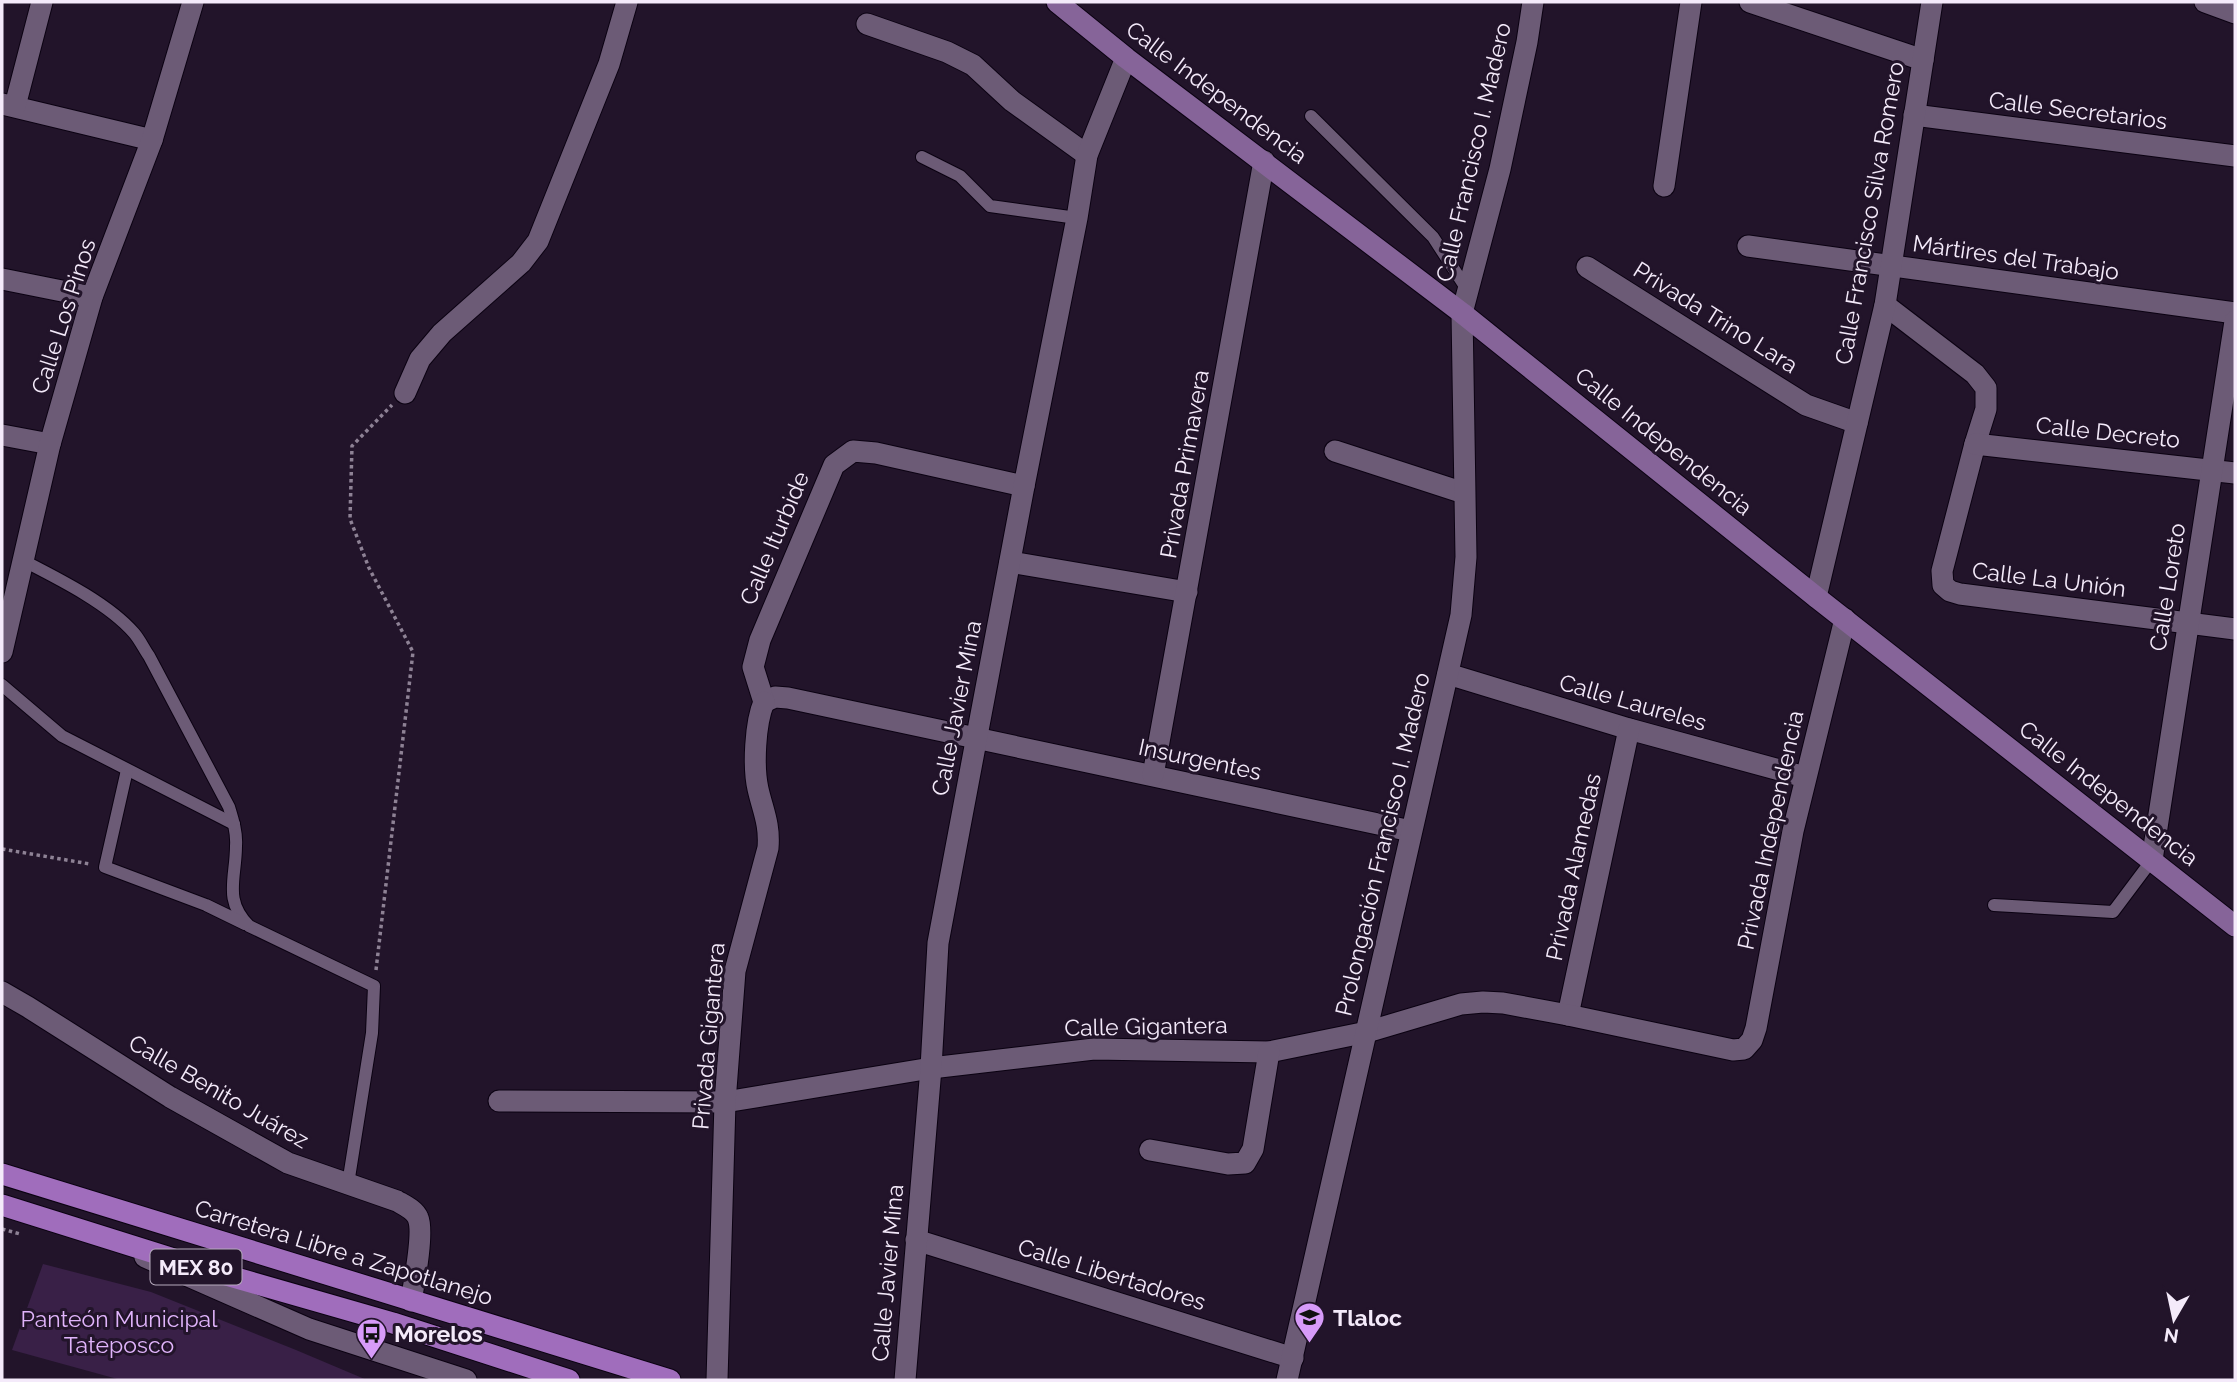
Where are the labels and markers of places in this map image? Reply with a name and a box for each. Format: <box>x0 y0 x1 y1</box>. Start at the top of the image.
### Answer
school or university icon: Tlaloc <box>1293 1300 1327 1344</box>
place label: Tlaloc <box>1333 1304 1402 1331</box>
bus stop icon: Morelos <box>354 1316 388 1360</box>
place label: Morelos <box>394 1320 483 1347</box>

